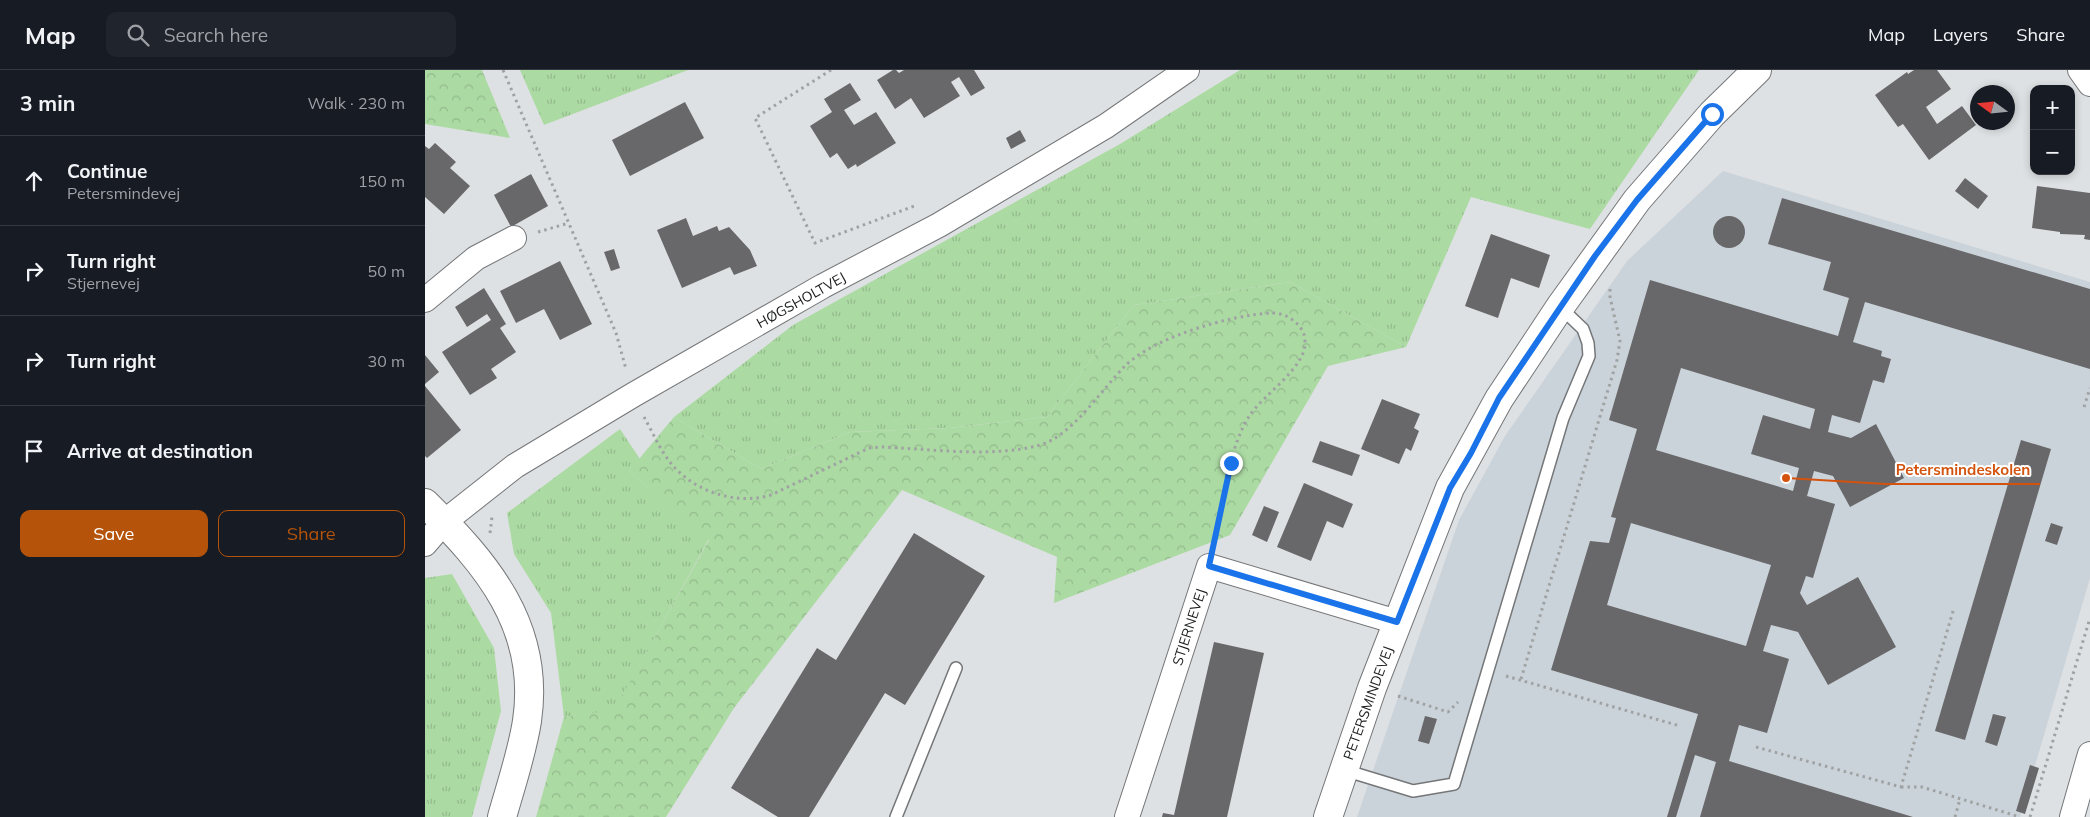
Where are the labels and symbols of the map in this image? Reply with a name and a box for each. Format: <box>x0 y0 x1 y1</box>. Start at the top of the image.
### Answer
north arrow <box>1970 85 2015 130</box>
route start <box>1701 103 1724 126</box>
street label: HØGSHOLTVEJ <box>753 268 849 332</box>
route end <box>1220 452 1243 475</box>
callout: Petersmindeskolen <box>1886 454 2040 484</box>
text: Petersmindeskolen <box>1896 460 2030 479</box>
street label: STJERNEVEJ <box>1168 586 1210 668</box>
street label: PETERSMINDEVEJ <box>1339 644 1397 762</box>

